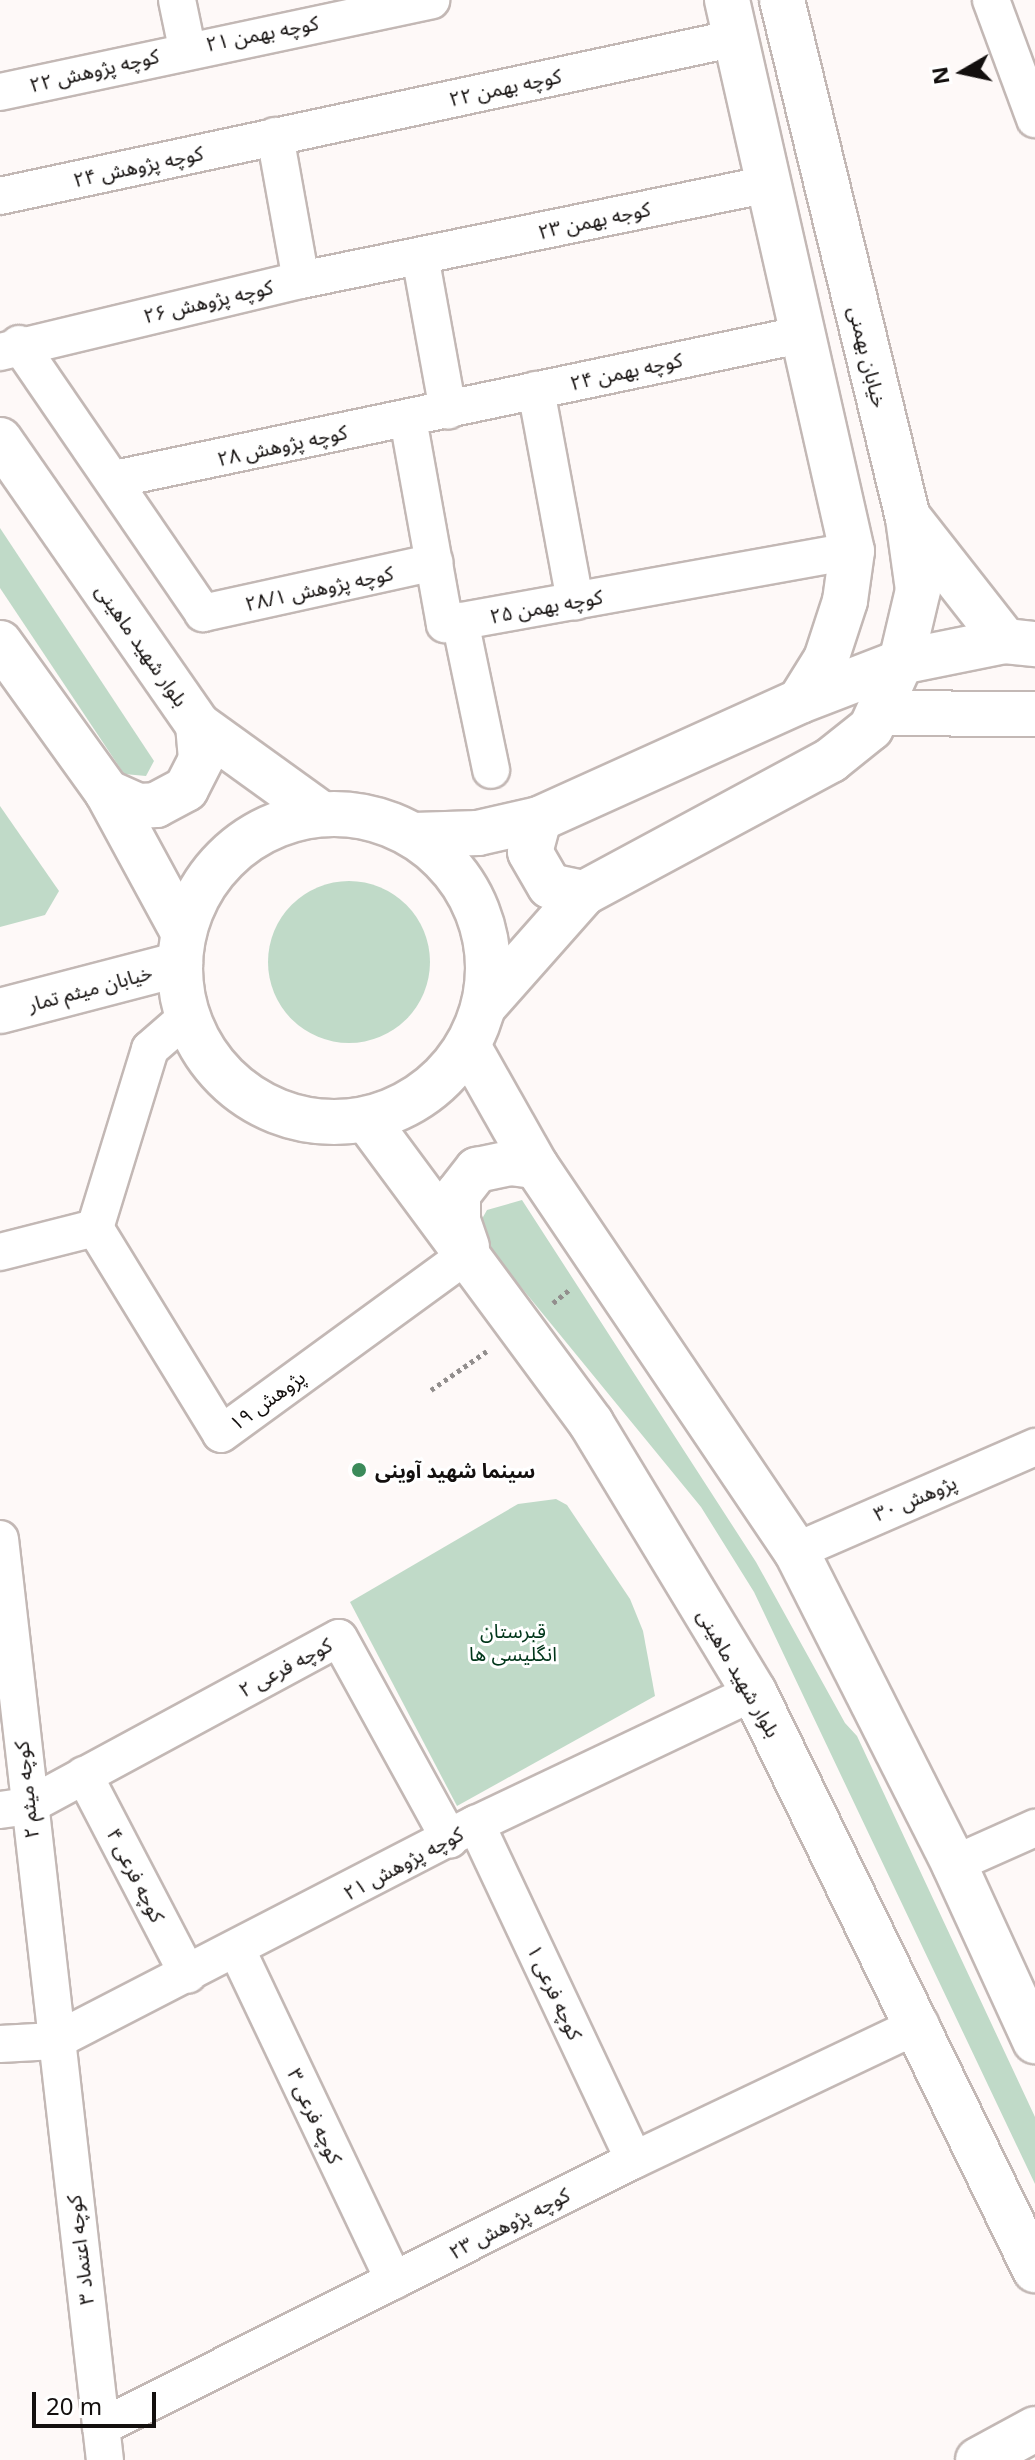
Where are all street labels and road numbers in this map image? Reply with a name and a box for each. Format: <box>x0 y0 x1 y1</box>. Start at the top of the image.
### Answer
street label: کوچه بهمن ۲۱ <box>204 10 320 56</box>
street label: کوچه پژوهش ۲۲ <box>27 43 161 97</box>
street label: کوچه بهمن ۲۲ <box>447 63 563 111</box>
street label: کوچه پژوهش ۲۴ <box>71 141 205 191</box>
street label: کوجه بهمن ۲۳ <box>536 196 652 244</box>
street label: کوچه پژوهش ۲۶ <box>141 274 275 328</box>
street label: خیابان بهمنی <box>844 304 892 410</box>
street label: کوچه بهمن ۲۴ <box>568 347 684 395</box>
street label: کوچه پژوهش ۲۸ <box>215 420 349 470</box>
street label: کوچه پژوهش ۲۸/۱ <box>243 561 395 615</box>
street label: بلوار شهید ماهینی <box>91 579 193 711</box>
street label: کوچه بهمن ۲۵ <box>488 584 604 628</box>
street label: خیابان میثم تمار <box>25 960 155 1016</box>
street label: پژوهش ۱۹ <box>224 1364 310 1436</box>
street label: پژوهش ۳۰ <box>870 1470 960 1526</box>
street label: بلوار شهید ماهینی <box>693 1605 785 1741</box>
street label: کوچه فرعی ۲ <box>234 1632 336 1702</box>
street label: کوچه میثم ۲ <box>9 1740 43 1840</box>
street label: کوچه پژوهش ۲۱ <box>339 1821 467 1905</box>
street label: کوچه فرعی ۴ <box>102 1824 170 1926</box>
street label: کوچه فرعی ۱ <box>523 1941 587 2043</box>
street label: کوچه فرعی ۳ <box>283 2065 347 2167</box>
street label: کوچه پژوهش ۲۳ <box>445 2182 573 2264</box>
street label: کوچه اعتماد ۳ <box>61 2194 99 2306</box>

